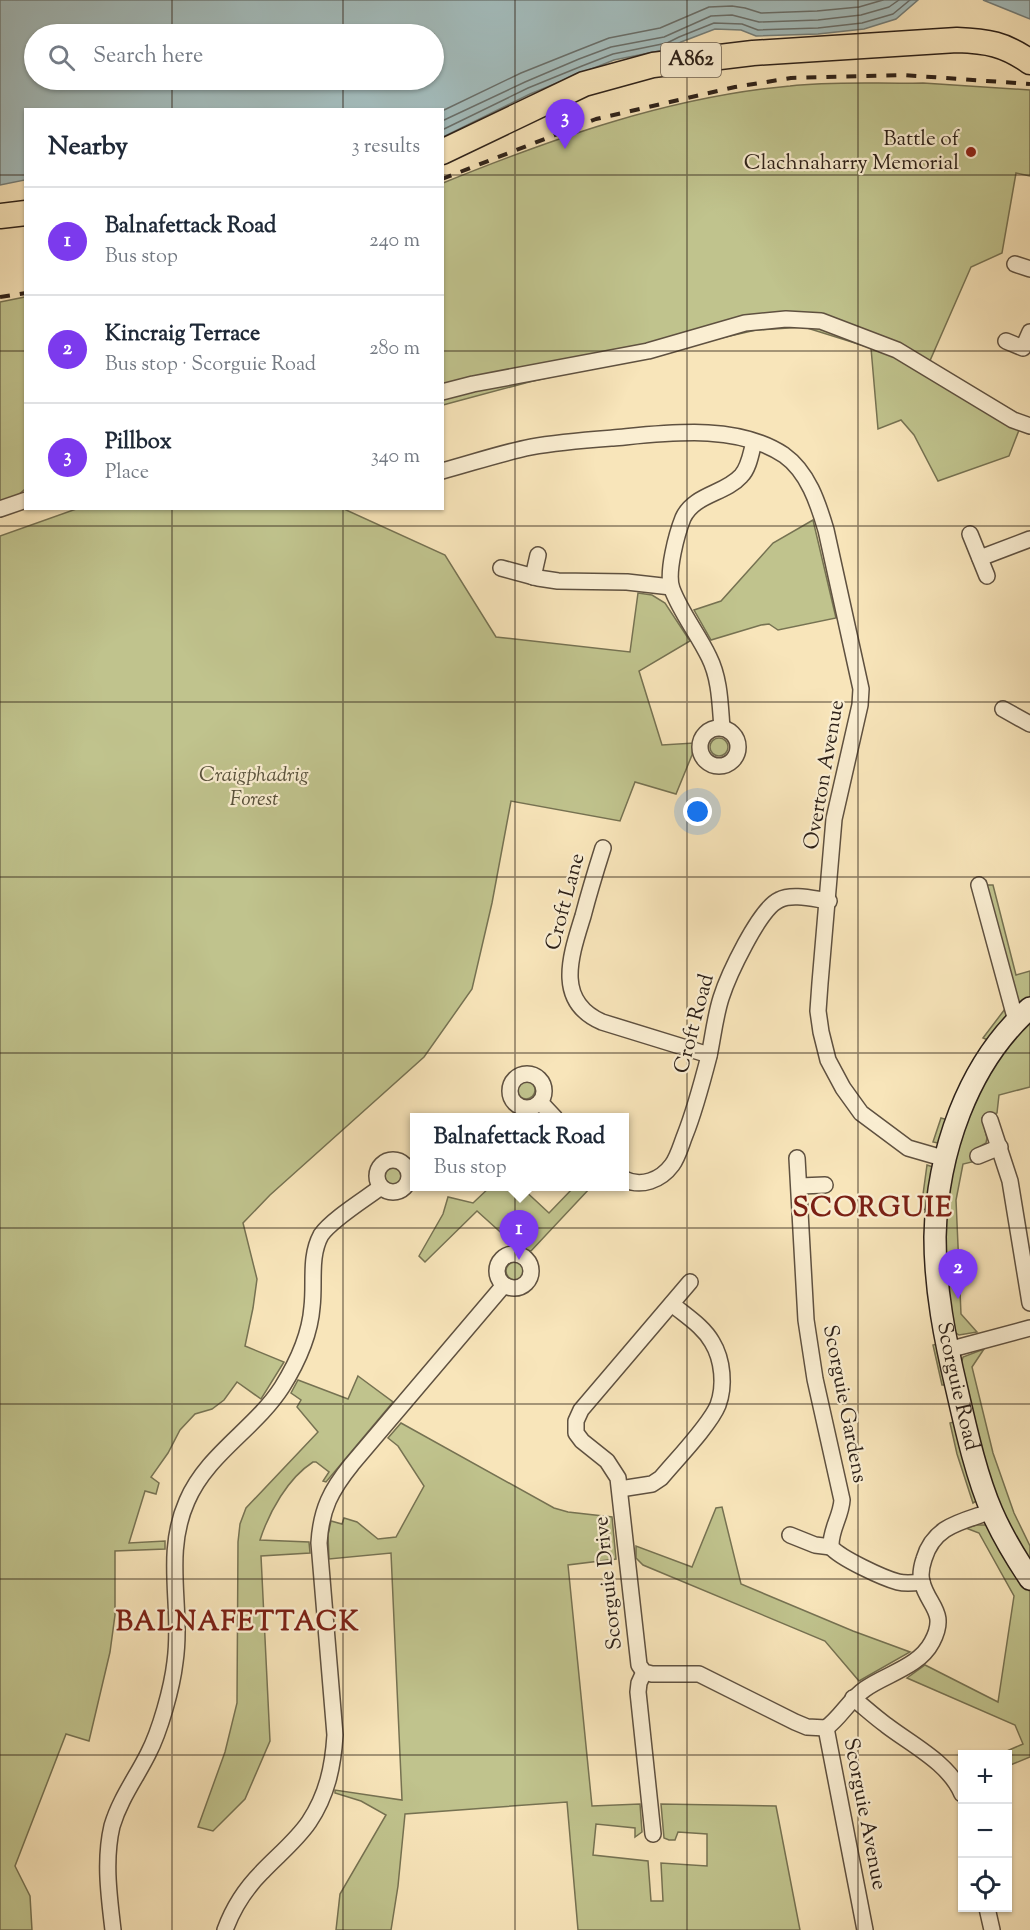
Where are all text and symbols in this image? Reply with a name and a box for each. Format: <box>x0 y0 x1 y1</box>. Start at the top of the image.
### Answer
search box <box>24 24 444 90</box>
icon: search <box>45 41 78 74</box>
text: Search here <box>93 41 203 73</box>
road number: A862 <box>661 43 721 77</box>
pin: 3 <box>546 100 584 149</box>
place label: Battle of Clachnaharry Memorial <box>744 125 961 179</box>
text: Nearby <box>48 129 128 166</box>
text: 3 results <box>351 133 420 162</box>
marker: Battle of Clachnaharry Memorial <box>964 145 978 159</box>
text: Balnafettack Road <box>105 211 276 243</box>
text: 1 <box>64 227 71 256</box>
text: 240 m <box>369 227 420 256</box>
text: Bus stop <box>105 243 178 272</box>
text: Kincraig Terrace <box>105 319 260 351</box>
text: 2 <box>63 335 72 364</box>
text: 280 m <box>369 335 420 364</box>
text: Bus stop · Scorguie Road <box>105 351 316 380</box>
text: Pillbox <box>105 427 172 459</box>
text: 3 <box>63 443 72 472</box>
text: 340 m <box>371 443 420 472</box>
text: Place <box>105 459 149 488</box>
street label: Overton Avenue <box>797 698 853 852</box>
park label: Craigphadrig Forest <box>199 761 309 815</box>
your location <box>683 797 712 826</box>
street label: Croft Lane <box>539 850 593 954</box>
street label: Croft Road <box>667 971 723 1077</box>
popup <box>410 1113 629 1191</box>
text: Balnafettack Road <box>434 1122 605 1154</box>
text: Bus stop <box>434 1154 507 1183</box>
district label: SCORGUIE <box>793 1190 953 1229</box>
pin: 1 <box>500 1210 538 1260</box>
pin: 2 <box>938 1250 978 1299</box>
street label: Scorguie Road <box>928 1320 986 1454</box>
street label: Scorguie Gardens <box>814 1322 874 1486</box>
street label: Scorguie Drive <box>587 1515 631 1651</box>
district label: BALNAFETTACK <box>116 1604 360 1643</box>
street label: Scorguie Avenue <box>835 1736 893 1892</box>
map controls <box>958 1750 1012 1912</box>
button: + <box>958 1750 1012 1804</box>
button: − <box>958 1804 1012 1858</box>
button: locate <box>958 1858 1012 1912</box>

